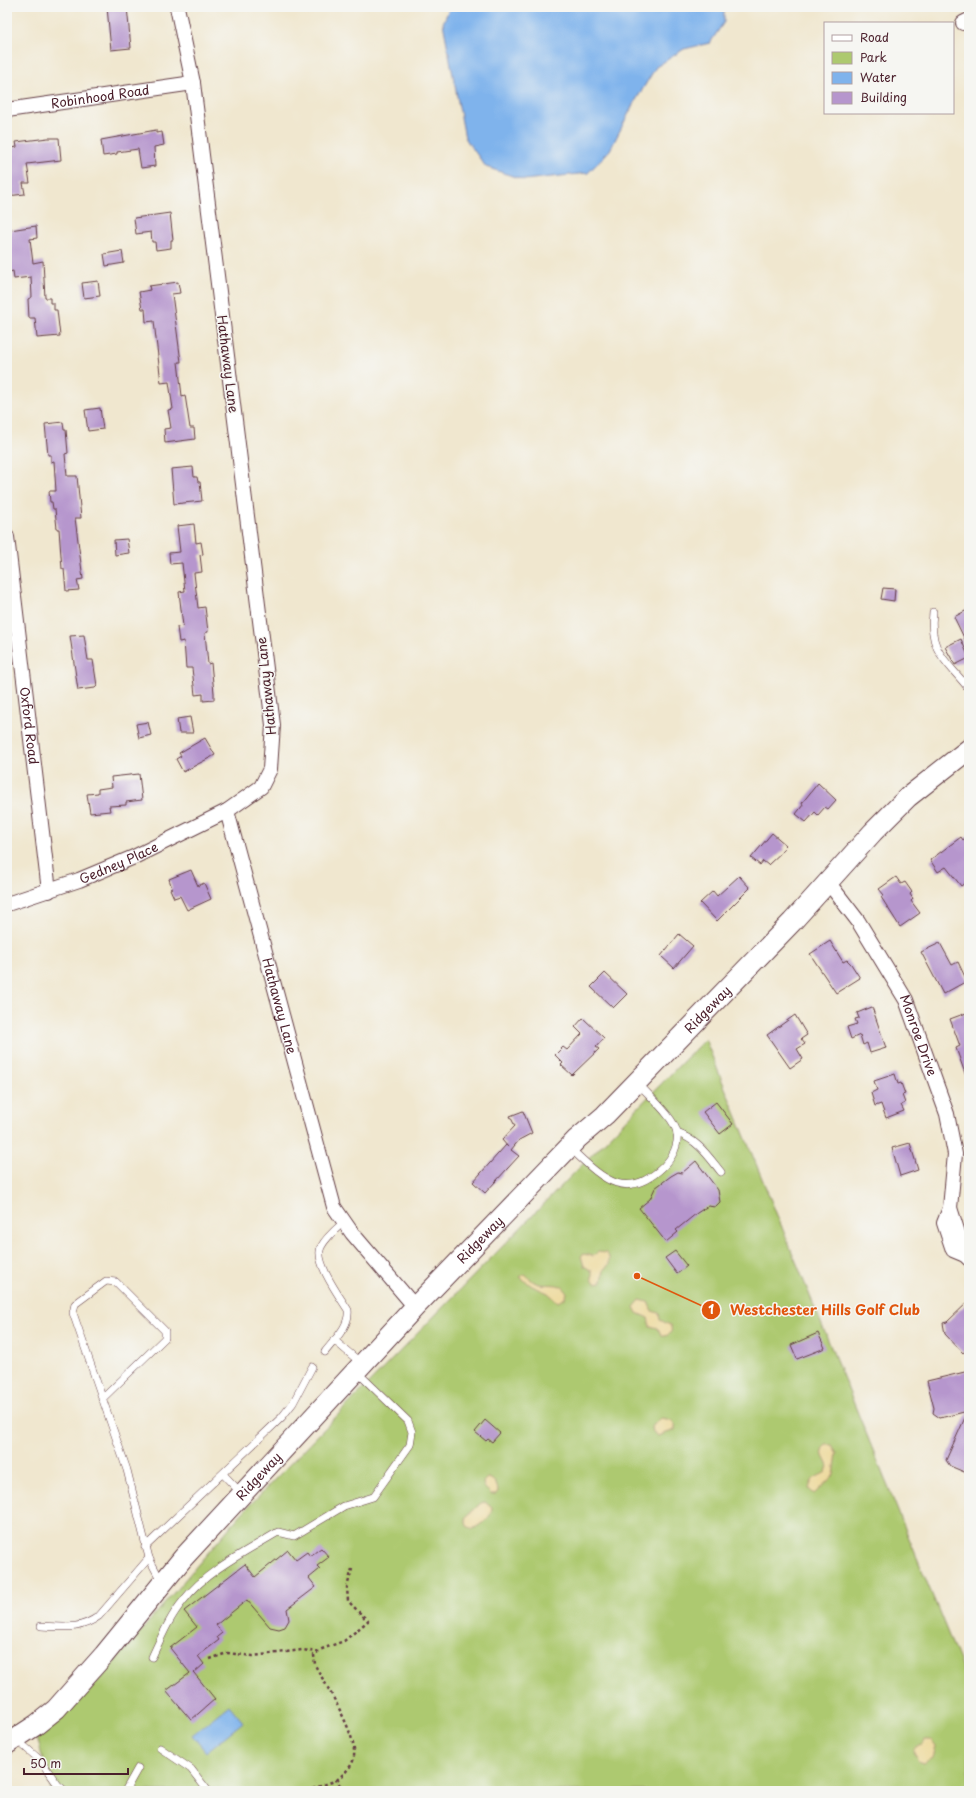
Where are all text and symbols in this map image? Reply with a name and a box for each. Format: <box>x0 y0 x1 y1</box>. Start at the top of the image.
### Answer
legend <box>824 22 954 114</box>
text: Road <box>860 28 889 46</box>
text: Park <box>860 48 887 66</box>
text: Water <box>860 68 897 86</box>
street label: Robinhood Road <box>49 79 151 113</box>
text: Building <box>860 88 907 106</box>
street label: Hathaway Lane <box>213 314 244 414</box>
street label: Hathaway Lane <box>251 636 280 736</box>
street label: Oxford Road <box>16 686 44 766</box>
street label: Gedney Place <box>76 837 161 888</box>
street label: Hathaway Lane <box>258 956 302 1056</box>
street label: Ridgeway <box>680 981 735 1037</box>
street label: Monroe Drive <box>896 992 942 1078</box>
street label: Ridgeway <box>452 1211 507 1267</box>
callout: Westchester Hills Golf Club <box>701 1297 930 1323</box>
text: Westchester Hills Golf Club <box>730 1299 920 1320</box>
text: 1 <box>708 1300 714 1318</box>
street label: Ridgeway <box>231 1448 285 1504</box>
scale bar <box>24 1750 128 1776</box>
text: 50 m <box>30 1754 61 1772</box>

